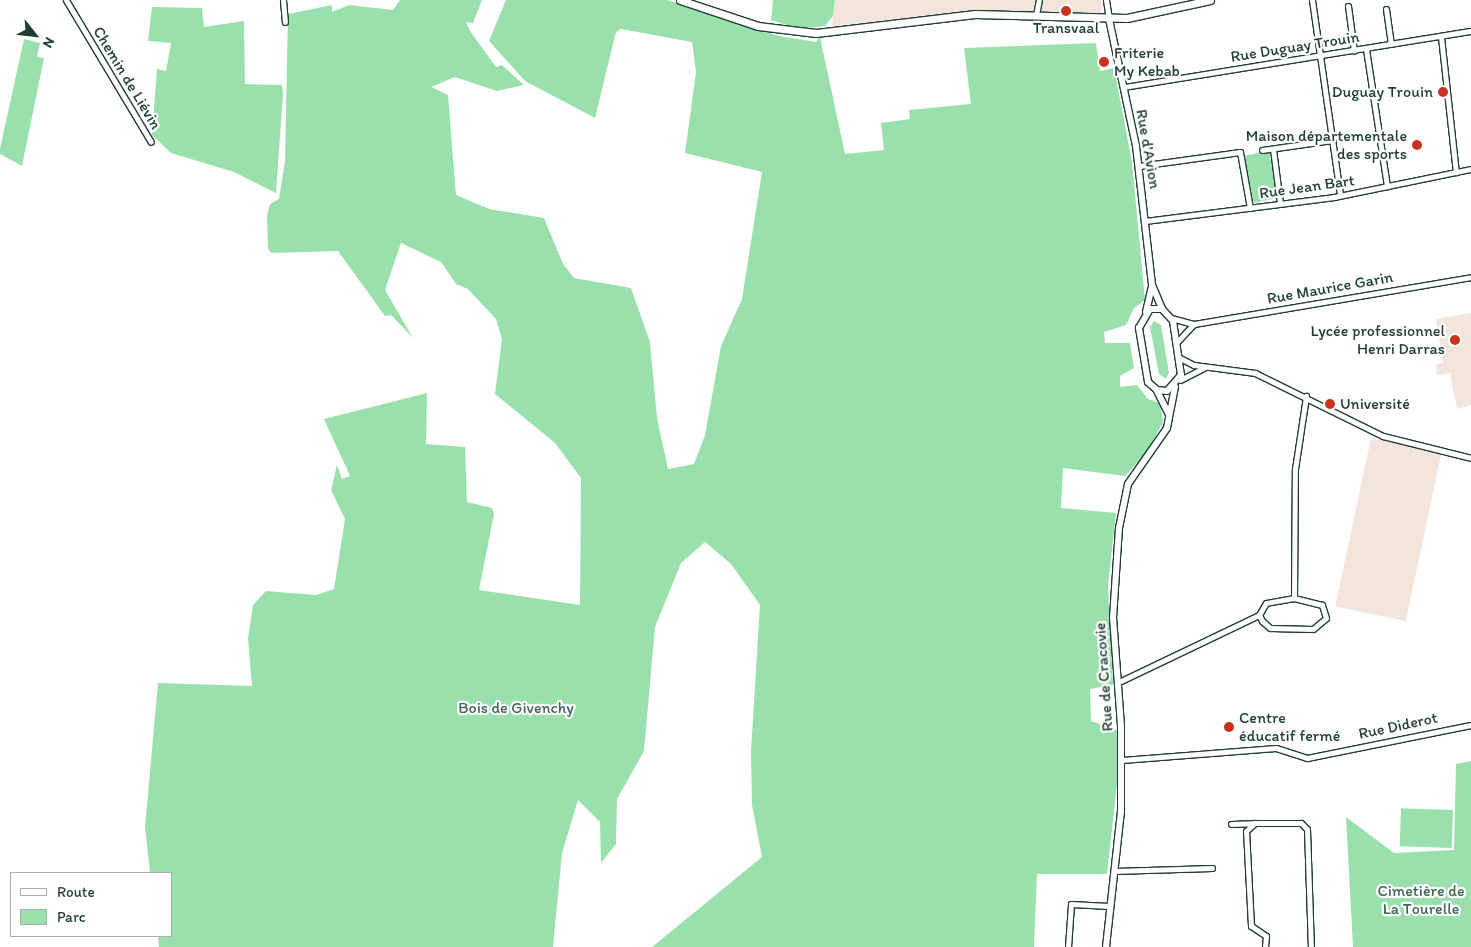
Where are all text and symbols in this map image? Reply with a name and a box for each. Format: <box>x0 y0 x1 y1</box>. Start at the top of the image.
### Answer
marker: Transvaal <box>1060 5 1072 17</box>
north arrow <box>10 10 60 60</box>
place label: Transvaal <box>1033 18 1099 38</box>
street label: Chemin de Liévin <box>89 23 165 133</box>
street label: Rue Duguay Trouin <box>1230 27 1360 67</box>
text: N <box>39 34 58 51</box>
place label: Friterie My Kebab <box>1114 43 1180 81</box>
marker: Friterie My Kebab <box>1098 56 1110 68</box>
place label: Duguay Trouin <box>1334 82 1433 102</box>
marker: Duguay Trouin <box>1437 86 1449 98</box>
street label: Rue d'Avion <box>1132 108 1164 190</box>
place label: Maison départementale des sports <box>1246 126 1407 164</box>
marker: Maison départementale des sports <box>1411 139 1423 151</box>
street label: Rue Jean Bart <box>1258 171 1356 203</box>
street label: Rue Maurice Garin <box>1266 268 1394 308</box>
place label: Lycée professionnel Henri Darras <box>1310 321 1445 359</box>
marker: Lycée professionnel Henri Darras <box>1449 334 1461 346</box>
place label: Université <box>1340 394 1410 414</box>
marker: Université <box>1324 398 1336 410</box>
street label: Rue de Cracovie <box>1091 622 1117 732</box>
park label: Bois de Givenchy <box>458 698 574 718</box>
place label: Centre éducatif fermé <box>1239 708 1340 746</box>
street label: Rue Diderot <box>1356 708 1440 744</box>
marker: Centre éducatif fermé <box>1223 721 1235 733</box>
legend <box>10 872 172 937</box>
park label: Cimetière de La Tourelle <box>1377 881 1465 919</box>
text: Route <box>57 883 95 901</box>
text: Parc <box>57 908 86 926</box>

